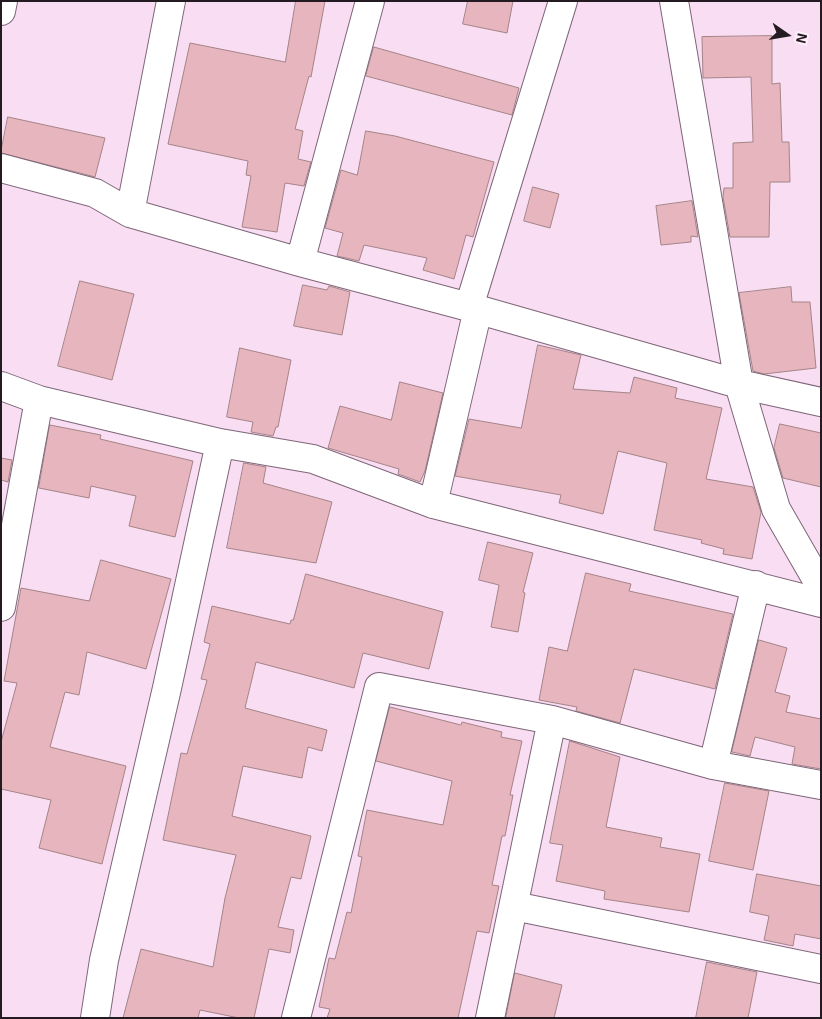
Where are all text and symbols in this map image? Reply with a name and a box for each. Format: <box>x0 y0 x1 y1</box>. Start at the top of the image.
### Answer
north arrow <box>762 10 812 60</box>
text: N <box>793 32 812 45</box>

